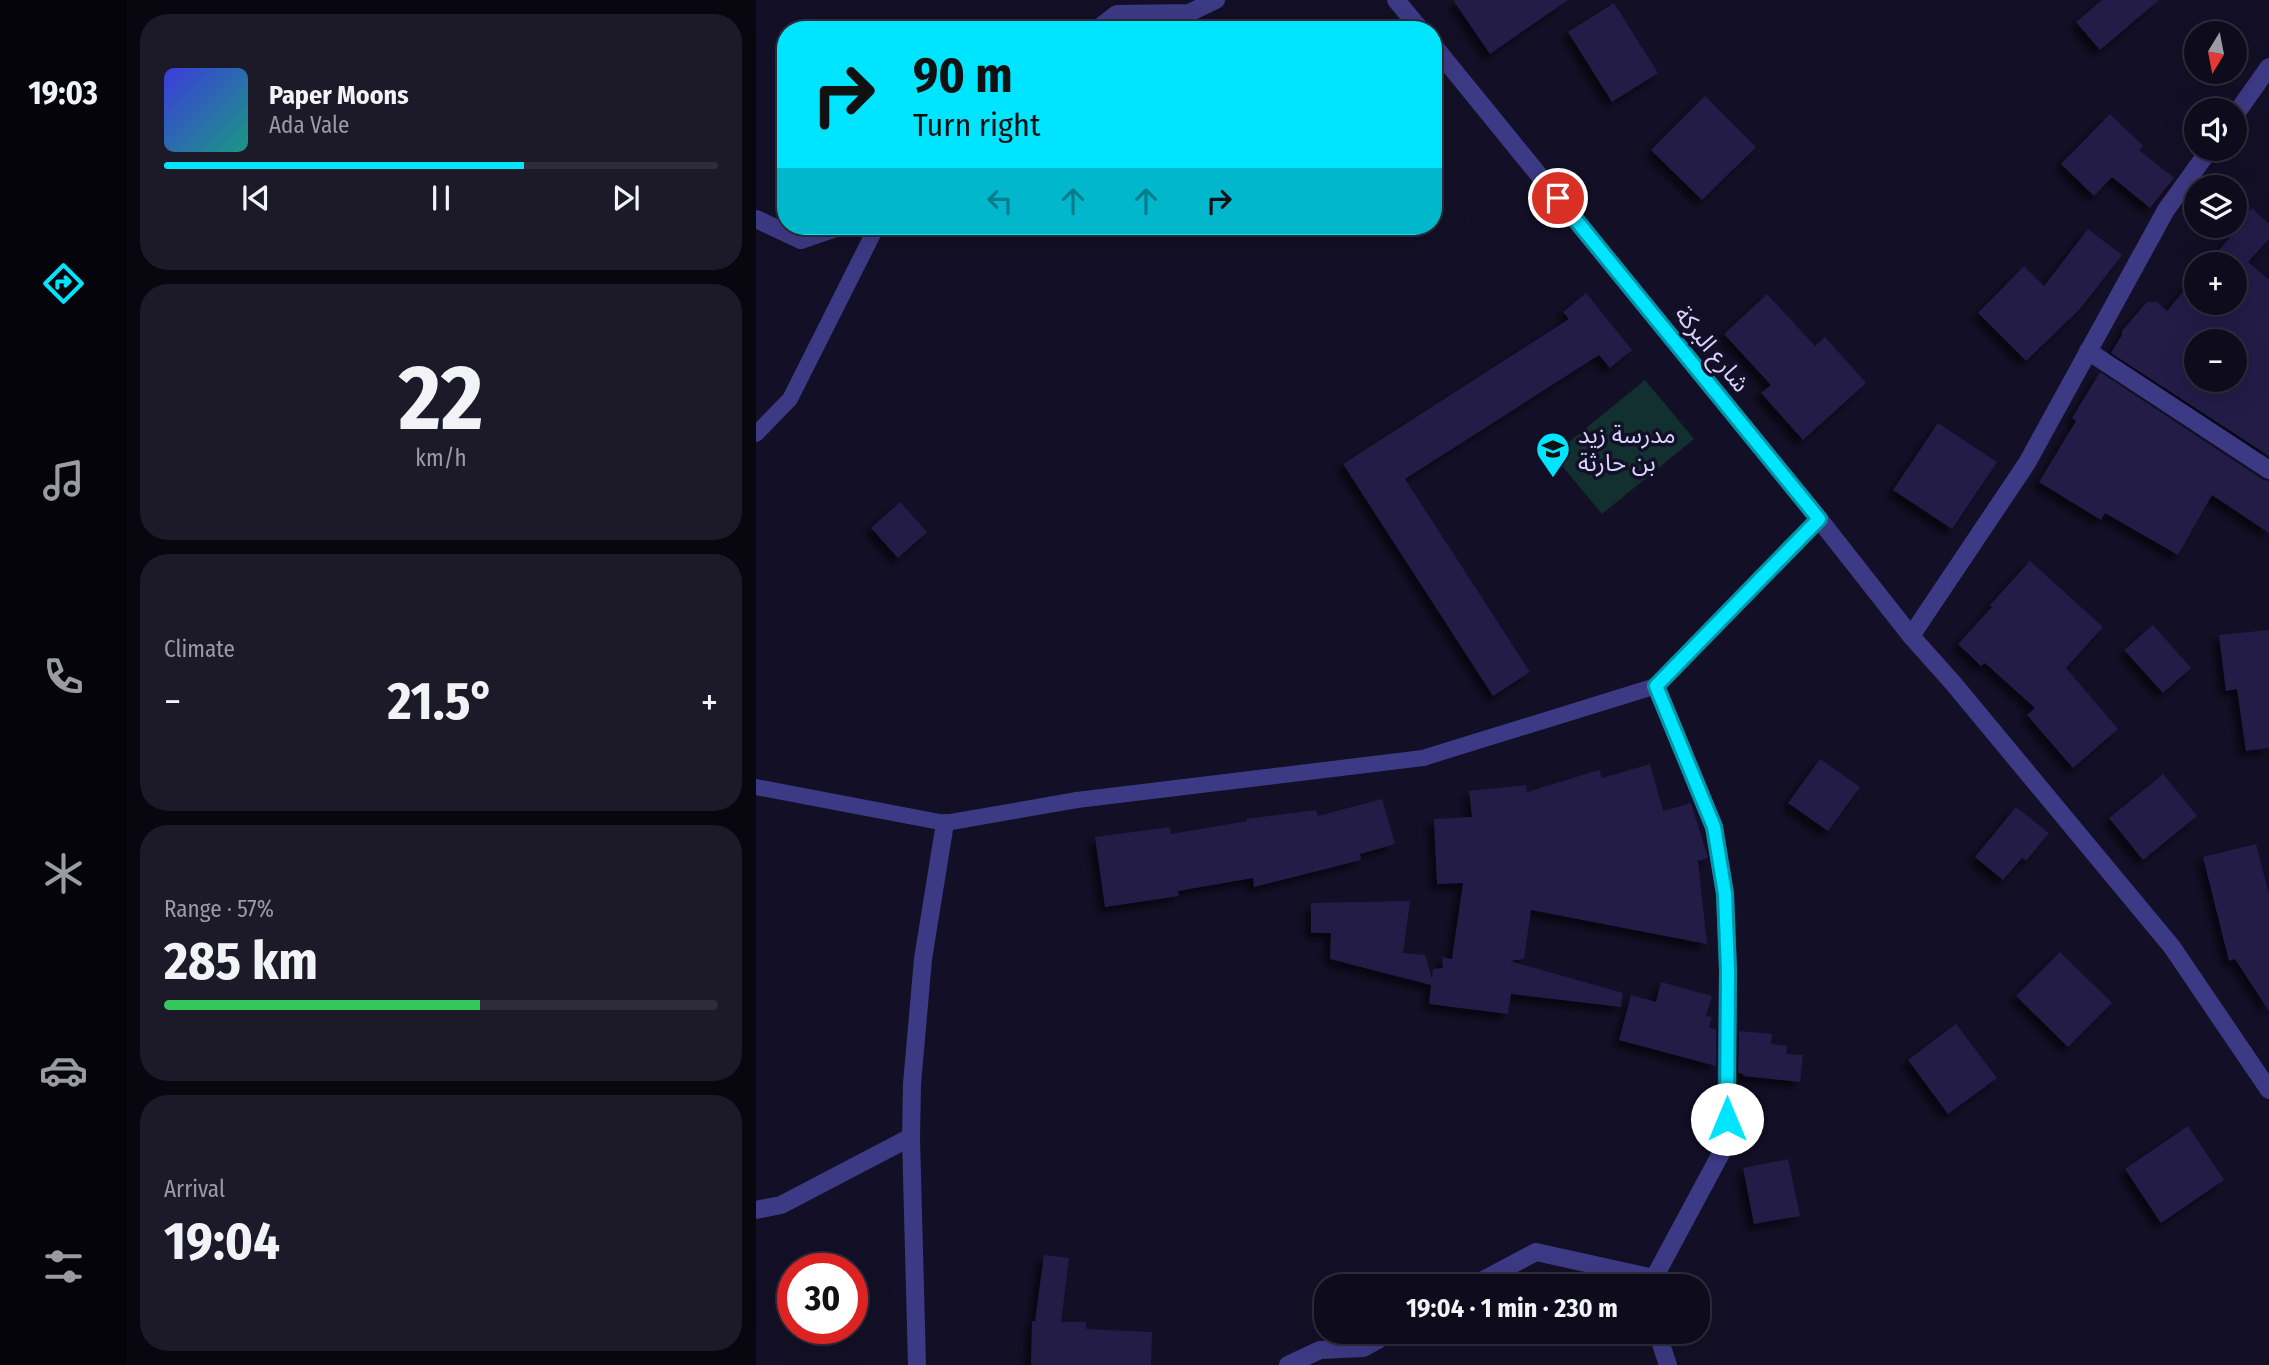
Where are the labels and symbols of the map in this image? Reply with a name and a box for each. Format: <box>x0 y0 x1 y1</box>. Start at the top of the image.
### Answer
north arrow <box>2184 21 2247 84</box>
pin <box>1528 168 1588 228</box>
street label: شارع البركة <box>1666 300 1755 400</box>
place label: مدرسة زيد بن حارثة <box>1578 421 1676 477</box>
school or university icon: مدرسة زيد بن حارثة <box>1534 430 1572 479</box>
position arrow <box>1690 1082 1764 1156</box>
speed limit sign: 30 <box>777 1253 868 1344</box>

